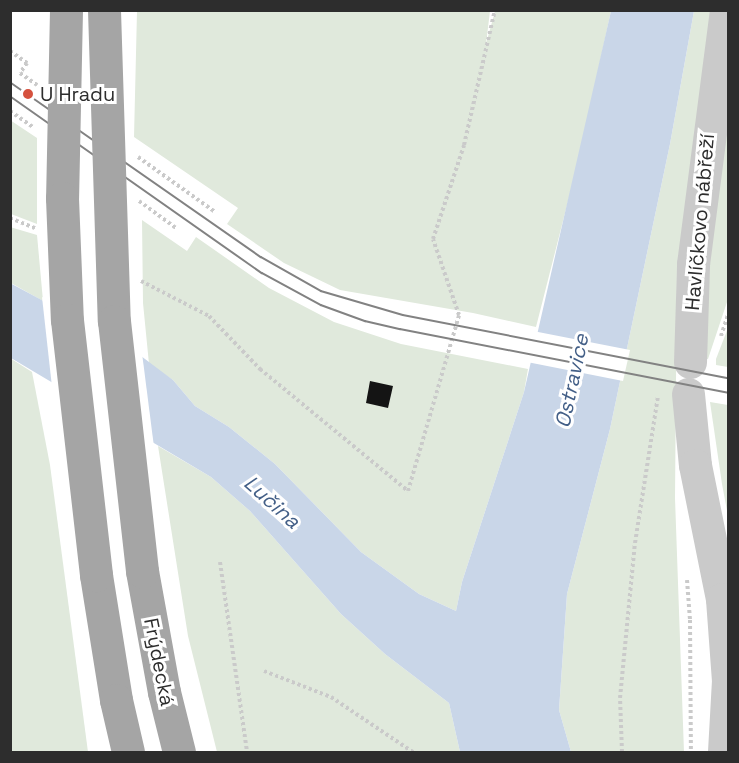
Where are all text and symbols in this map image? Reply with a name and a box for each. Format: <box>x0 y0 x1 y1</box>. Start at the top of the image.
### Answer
place label: U Hradu <box>40 82 115 106</box>
marker: U Hradu <box>21 87 35 101</box>
street label: Havlíčkovo nábřeží <box>680 133 720 311</box>
water label: Ostravice <box>550 332 594 430</box>
water label: Lučina <box>239 470 305 534</box>
street label: Frýdecká <box>139 616 179 708</box>

